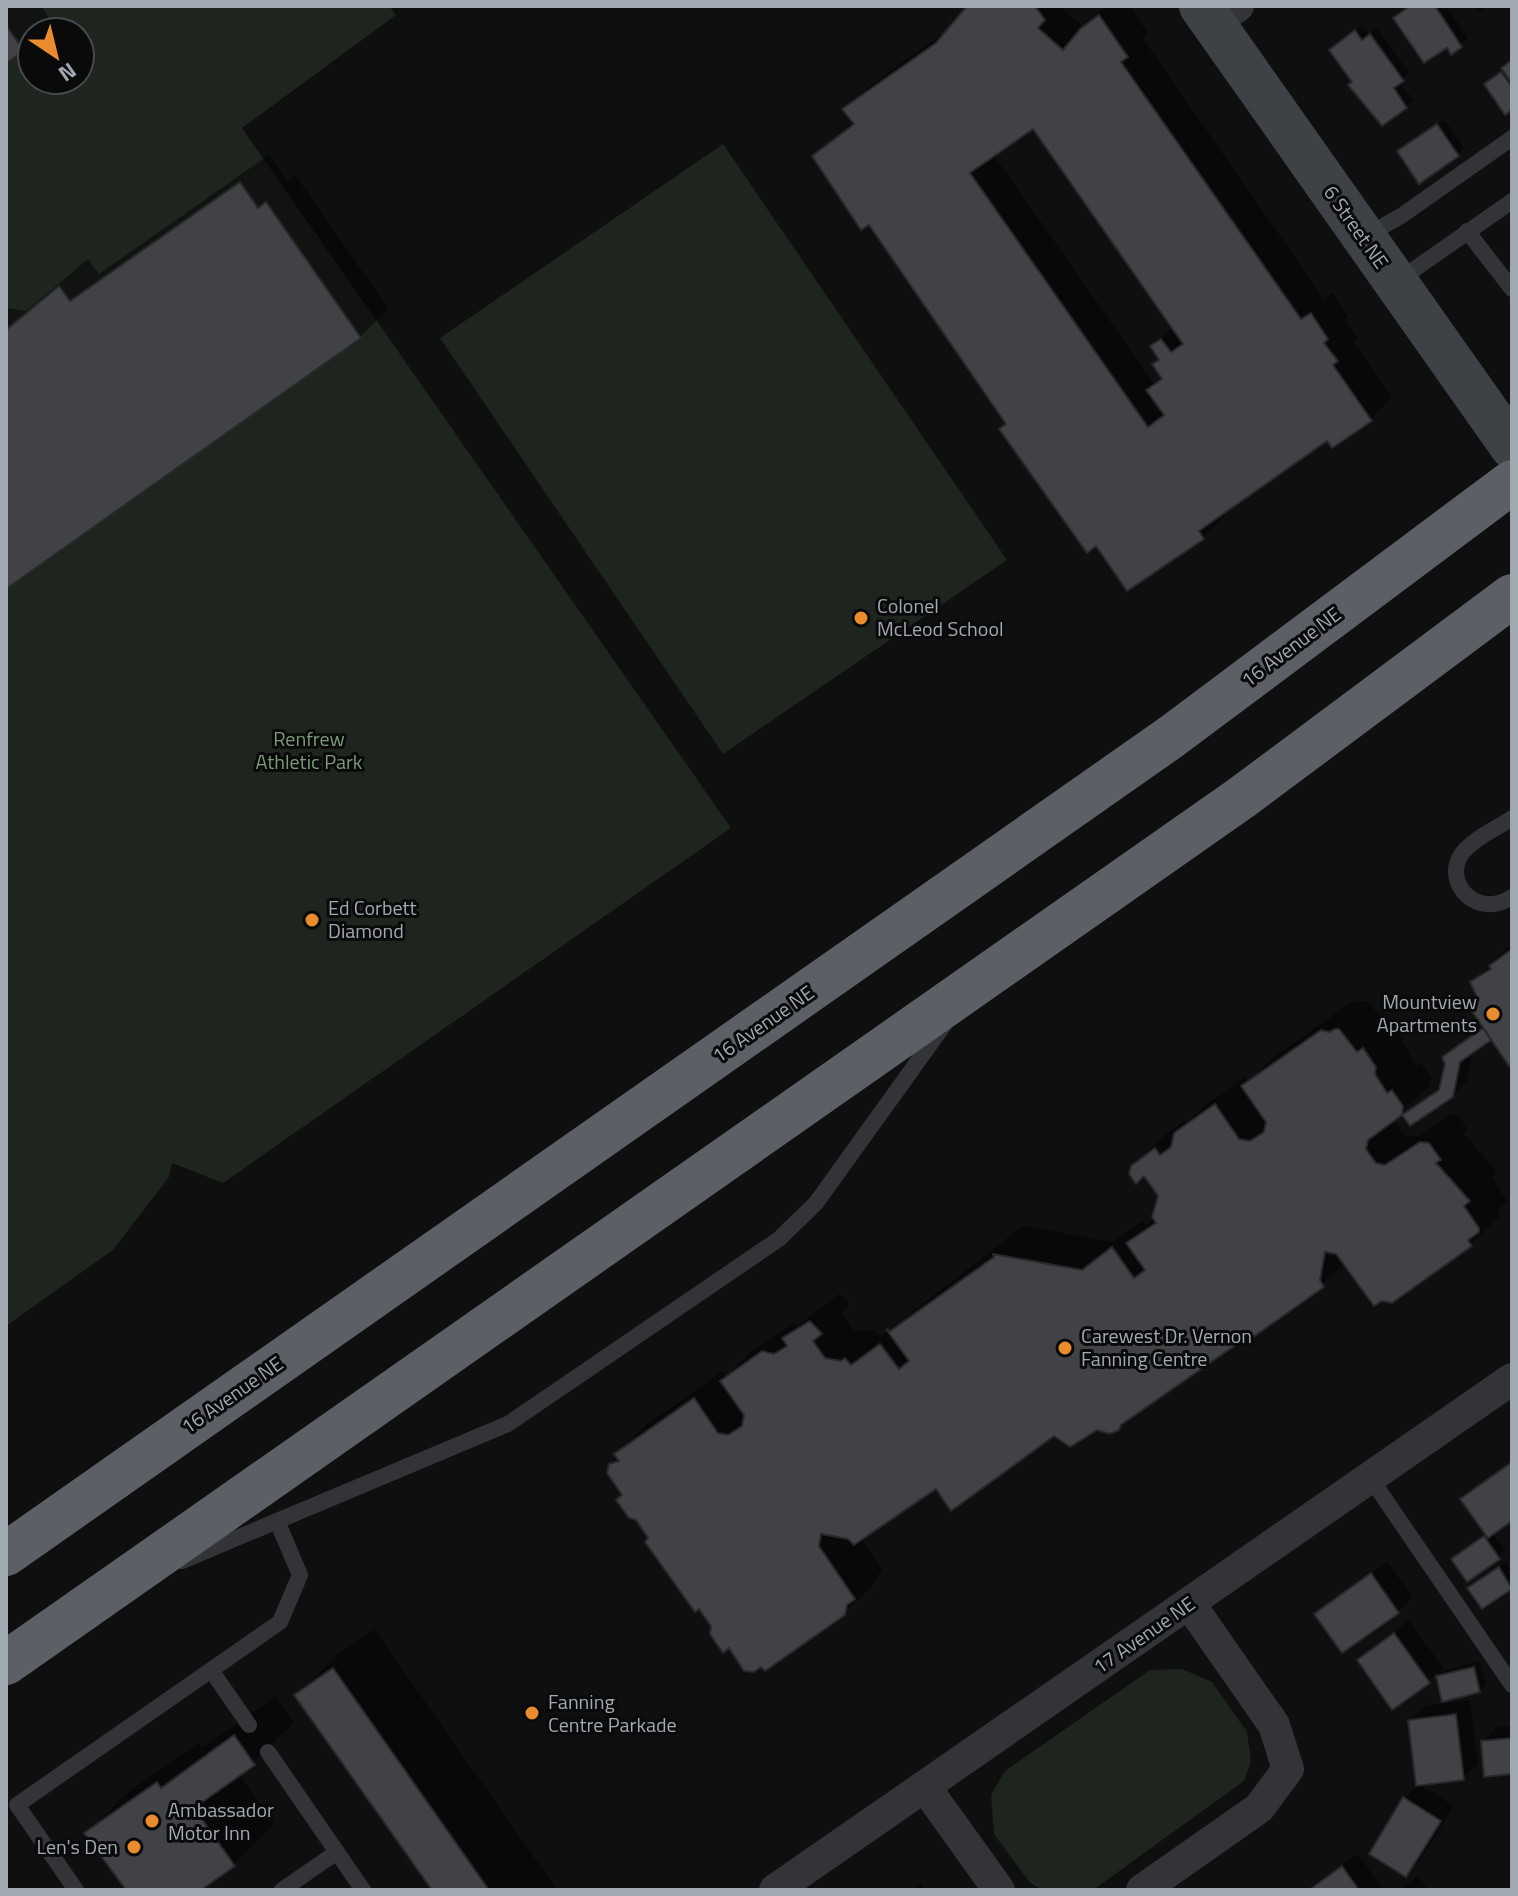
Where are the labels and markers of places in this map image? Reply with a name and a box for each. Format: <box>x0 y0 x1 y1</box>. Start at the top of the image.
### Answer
place label: Colonel McLeod School <box>877 590 1004 644</box>
marker: Colonel McLeod School <box>852 609 870 627</box>
place label: Ed Corbett Diamond <box>328 892 417 946</box>
marker: Ed Corbett Diamond <box>303 911 321 929</box>
place label: Mountview Apartments <box>1377 986 1477 1040</box>
marker: Mountview Apartments <box>1484 1005 1502 1023</box>
place label: Carewest Dr. Vernon Fanning Centre <box>1081 1320 1252 1374</box>
marker: Carewest Dr. Vernon Fanning Centre <box>1056 1339 1074 1357</box>
place label: Fanning Centre Parkade <box>548 1686 677 1740</box>
marker: Fanning Centre Parkade <box>523 1704 541 1722</box>
place label: Ambassador Motor Inn <box>168 1794 274 1848</box>
marker: Ambassador Motor Inn <box>143 1812 161 1830</box>
place label: Len's Den <box>36 1831 118 1862</box>
marker: Len's Den <box>125 1838 143 1856</box>

